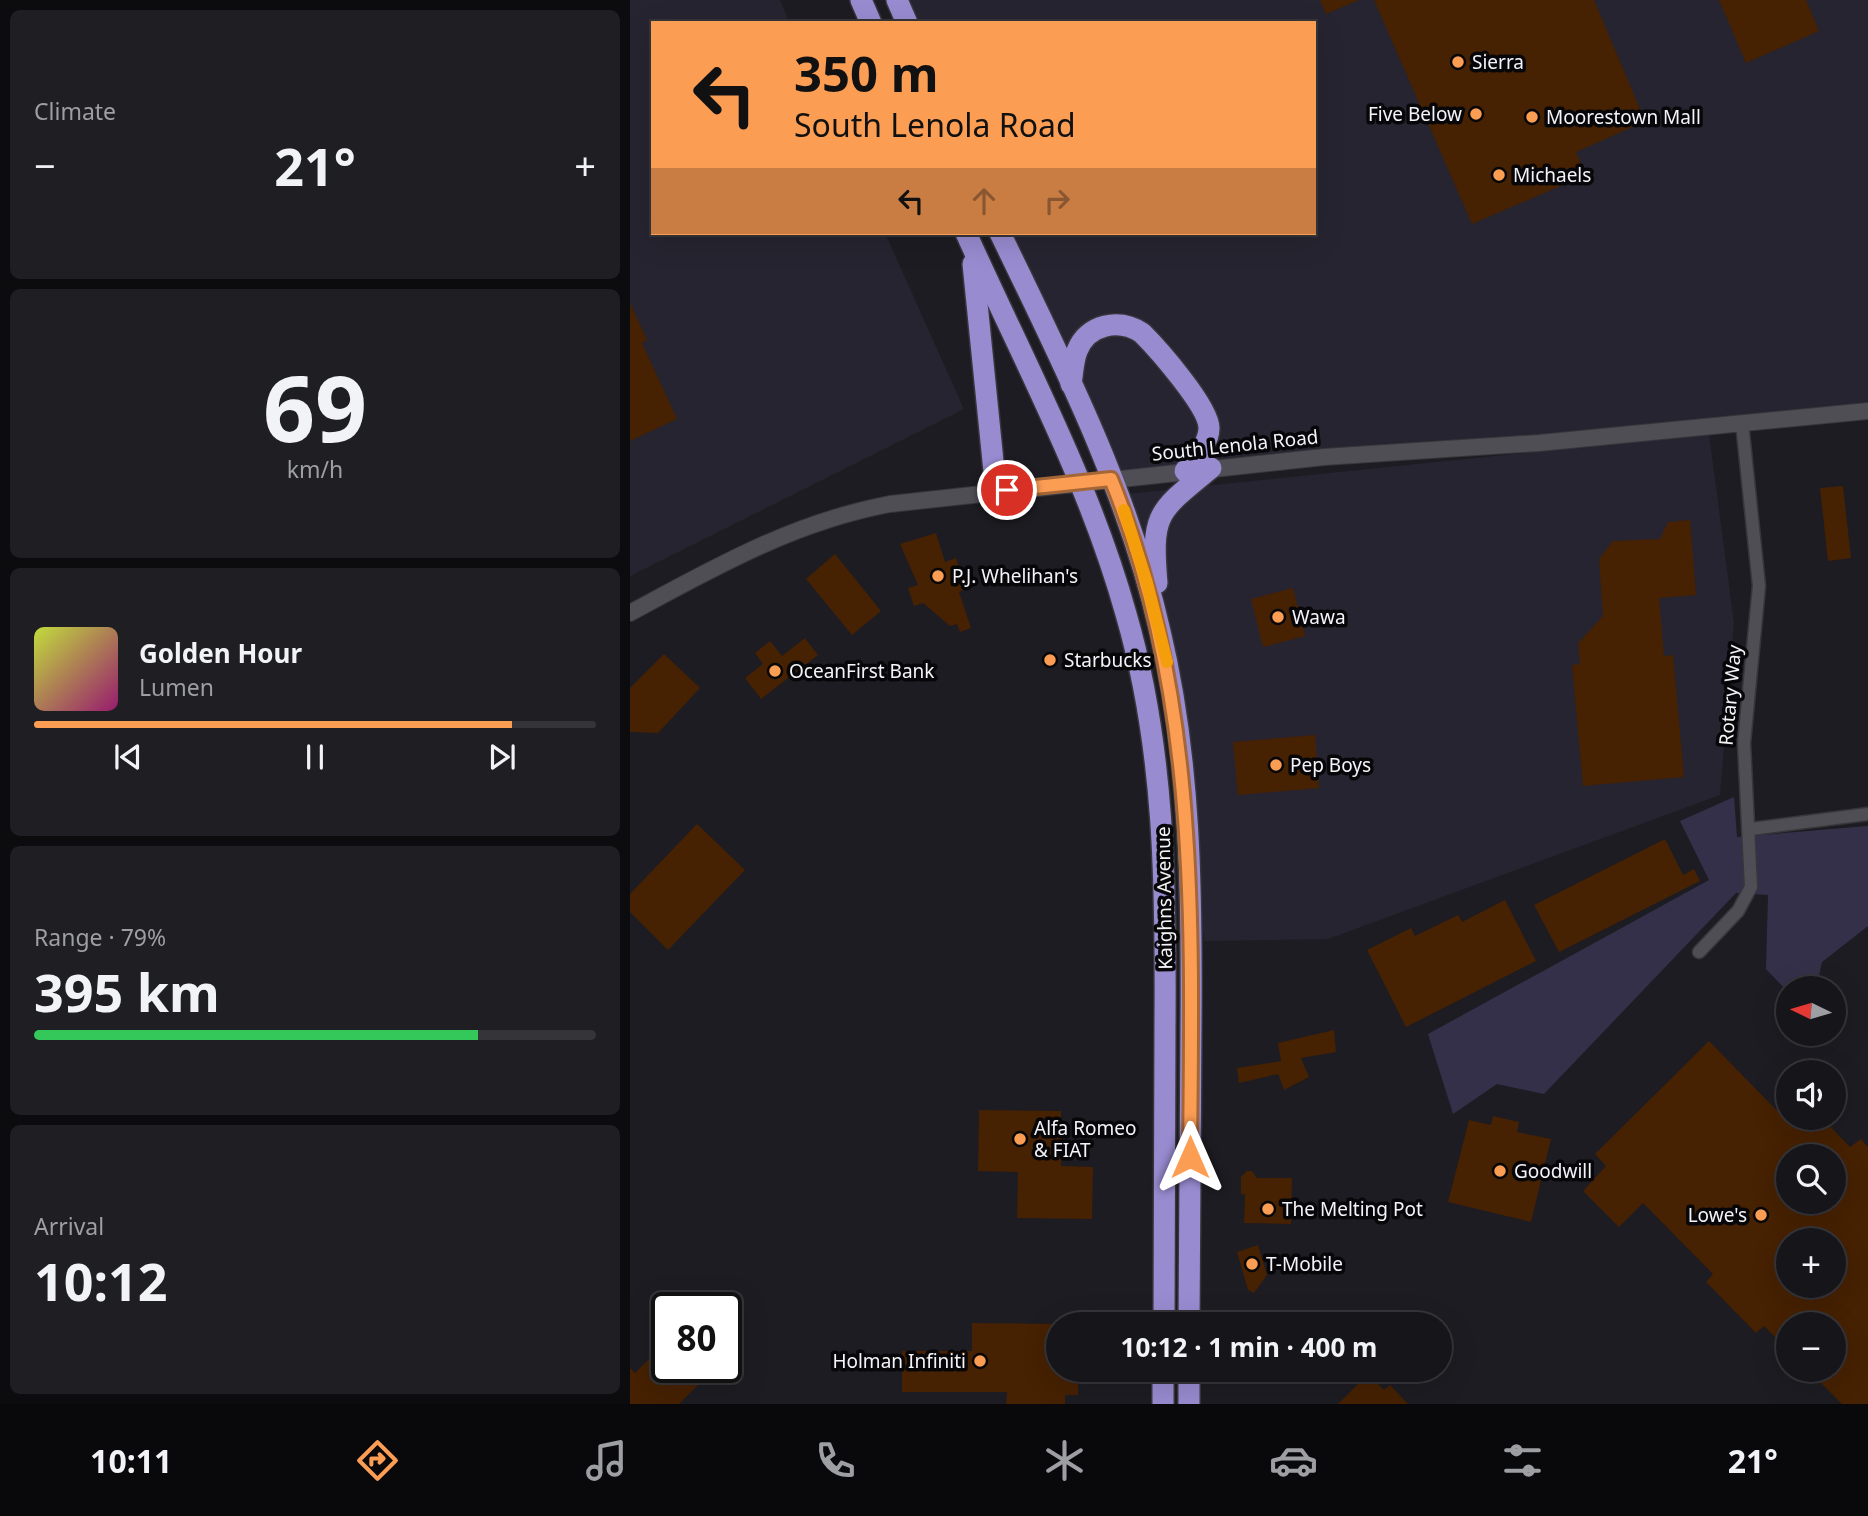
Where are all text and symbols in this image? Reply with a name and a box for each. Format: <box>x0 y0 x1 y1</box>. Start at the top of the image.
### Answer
text: 350 m <box>794 40 939 106</box>
icon: left <box>679 49 770 140</box>
place label: Sierra <box>1472 49 1524 75</box>
marker: Sierra <box>1450 54 1466 70</box>
text: Climate <box>34 95 116 127</box>
place label: Five Below <box>1368 101 1462 127</box>
text: South Lenola Road <box>794 103 1076 146</box>
place label: Moorestown Mall <box>1546 104 1701 130</box>
marker: Five Below <box>1468 106 1484 122</box>
marker: Moorestown Mall <box>1524 109 1540 125</box>
text: 21° <box>274 130 356 201</box>
text: − <box>34 139 56 191</box>
text: + <box>574 139 596 191</box>
place label: Michaels <box>1513 162 1591 188</box>
marker: Michaels <box>1491 167 1507 183</box>
icon: left <box>892 182 930 220</box>
icon: ahead <box>965 182 1003 220</box>
icon: right <box>1038 182 1076 220</box>
text: 69 <box>263 345 367 469</box>
street label: South Lenola Road <box>1150 423 1320 467</box>
text: km/h <box>287 453 343 485</box>
pin <box>977 460 1037 520</box>
icon: arrive <box>988 471 1026 509</box>
place label: P.J. Whelihan's <box>952 563 1078 589</box>
marker: P.J. Whelihan's <box>930 568 946 584</box>
place label: Wawa <box>1292 604 1346 630</box>
marker: Wawa <box>1270 609 1286 625</box>
text: Golden Hour <box>139 635 302 671</box>
street label: Rotary Way <box>1713 643 1747 746</box>
place label: Starbucks <box>1064 647 1152 673</box>
marker: Starbucks <box>1042 652 1058 668</box>
place label: OceanFirst Bank <box>789 658 934 684</box>
marker: OceanFirst Bank <box>767 663 783 679</box>
text: Lumen <box>139 671 214 703</box>
icon: previous <box>109 738 147 776</box>
icon: pause <box>296 738 334 776</box>
icon: next <box>483 738 521 776</box>
place label: Pep Boys <box>1290 752 1371 778</box>
marker: Pep Boys <box>1268 757 1284 773</box>
street label: Kaighns Avenue <box>1150 826 1178 970</box>
text: Range · 79% <box>34 921 166 953</box>
text: 395 km <box>34 956 220 1027</box>
north arrow <box>1776 976 1846 1046</box>
map controls <box>1776 976 1846 1382</box>
button: sound <box>1776 1060 1846 1130</box>
place label: Alfa Romeo & FIAT <box>1034 1115 1136 1163</box>
position arrow <box>1153 1120 1227 1194</box>
marker: Alfa Romeo & FIAT <box>1012 1131 1028 1147</box>
button: search <box>1776 1144 1846 1214</box>
place label: Goodwill <box>1514 1158 1592 1184</box>
marker: Goodwill <box>1492 1163 1508 1179</box>
place label: The Melting Pot <box>1282 1196 1423 1222</box>
marker: The Melting Pot <box>1260 1201 1276 1217</box>
place label: Lowe's <box>1688 1202 1747 1228</box>
marker: Lowe's <box>1753 1207 1769 1223</box>
text: Arrival <box>34 1210 104 1242</box>
button: + <box>1776 1228 1846 1298</box>
text: 10:12 <box>34 1245 168 1316</box>
place label: T-Mobile <box>1266 1251 1343 1277</box>
marker: T-Mobile <box>1244 1256 1260 1272</box>
speed limit sign: 80 <box>651 1292 742 1383</box>
button: − <box>1776 1312 1846 1382</box>
text: 10:12 · 1 min · 400 m <box>1121 1329 1377 1365</box>
place label: Holman Infiniti <box>832 1348 966 1374</box>
marker: Holman Infiniti <box>972 1353 988 1369</box>
icon: directions <box>353 1436 402 1485</box>
icon: music <box>582 1436 631 1485</box>
icon: phone <box>811 1436 860 1485</box>
icon: climate <box>1040 1436 1089 1485</box>
icon: car <box>1269 1436 1318 1485</box>
icon: filters <box>1498 1436 1547 1485</box>
text: 10:11 <box>90 1439 172 1482</box>
text: 21° <box>1728 1439 1778 1482</box>

